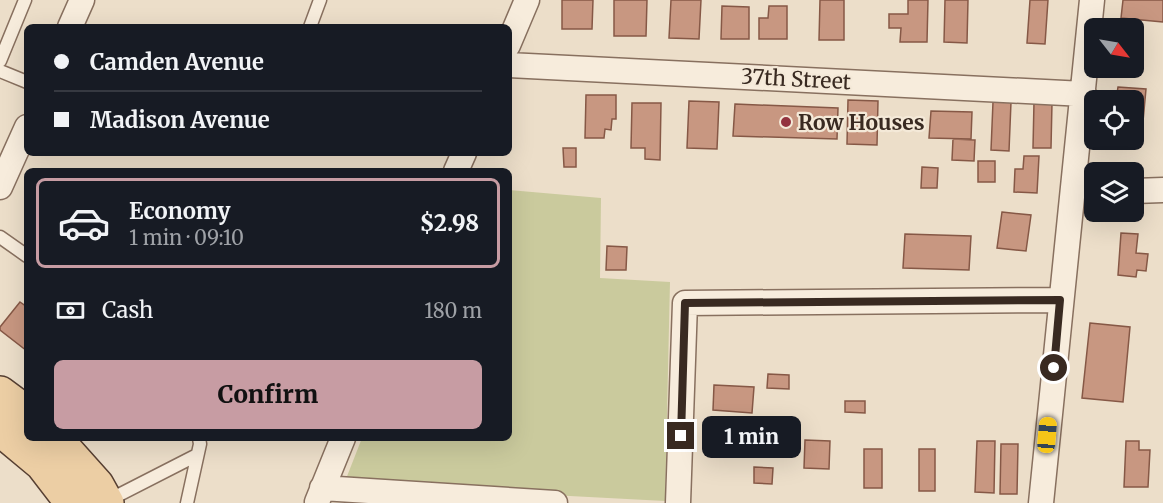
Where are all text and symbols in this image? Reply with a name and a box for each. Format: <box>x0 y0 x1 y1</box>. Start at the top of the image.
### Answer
north arrow <box>1084 18 1144 78</box>
map controls <box>1084 18 1144 222</box>
text: Camden Avenue <box>90 48 264 76</box>
street label: 37th Street <box>740 63 852 95</box>
button: locate <box>1084 90 1144 150</box>
text: Madison Avenue <box>90 106 270 134</box>
place label: Row Houses <box>798 109 925 136</box>
marker: Row Houses <box>779 115 793 129</box>
button: layers <box>1084 162 1144 222</box>
icon: car <box>57 196 111 250</box>
text: Economy <box>129 197 230 225</box>
text: $2.98 <box>420 209 479 237</box>
text: 1 min · 09:10 <box>129 225 244 250</box>
icon: cash <box>54 294 87 327</box>
text: Cash <box>102 296 153 324</box>
text: 180 m <box>424 298 482 323</box>
route start <box>1040 354 1067 381</box>
button: Confirm <box>54 360 482 429</box>
callout: 1 min <box>702 415 801 457</box>
car <box>1036 416 1058 454</box>
route end <box>667 422 694 449</box>
text: 1 min <box>724 424 779 449</box>

